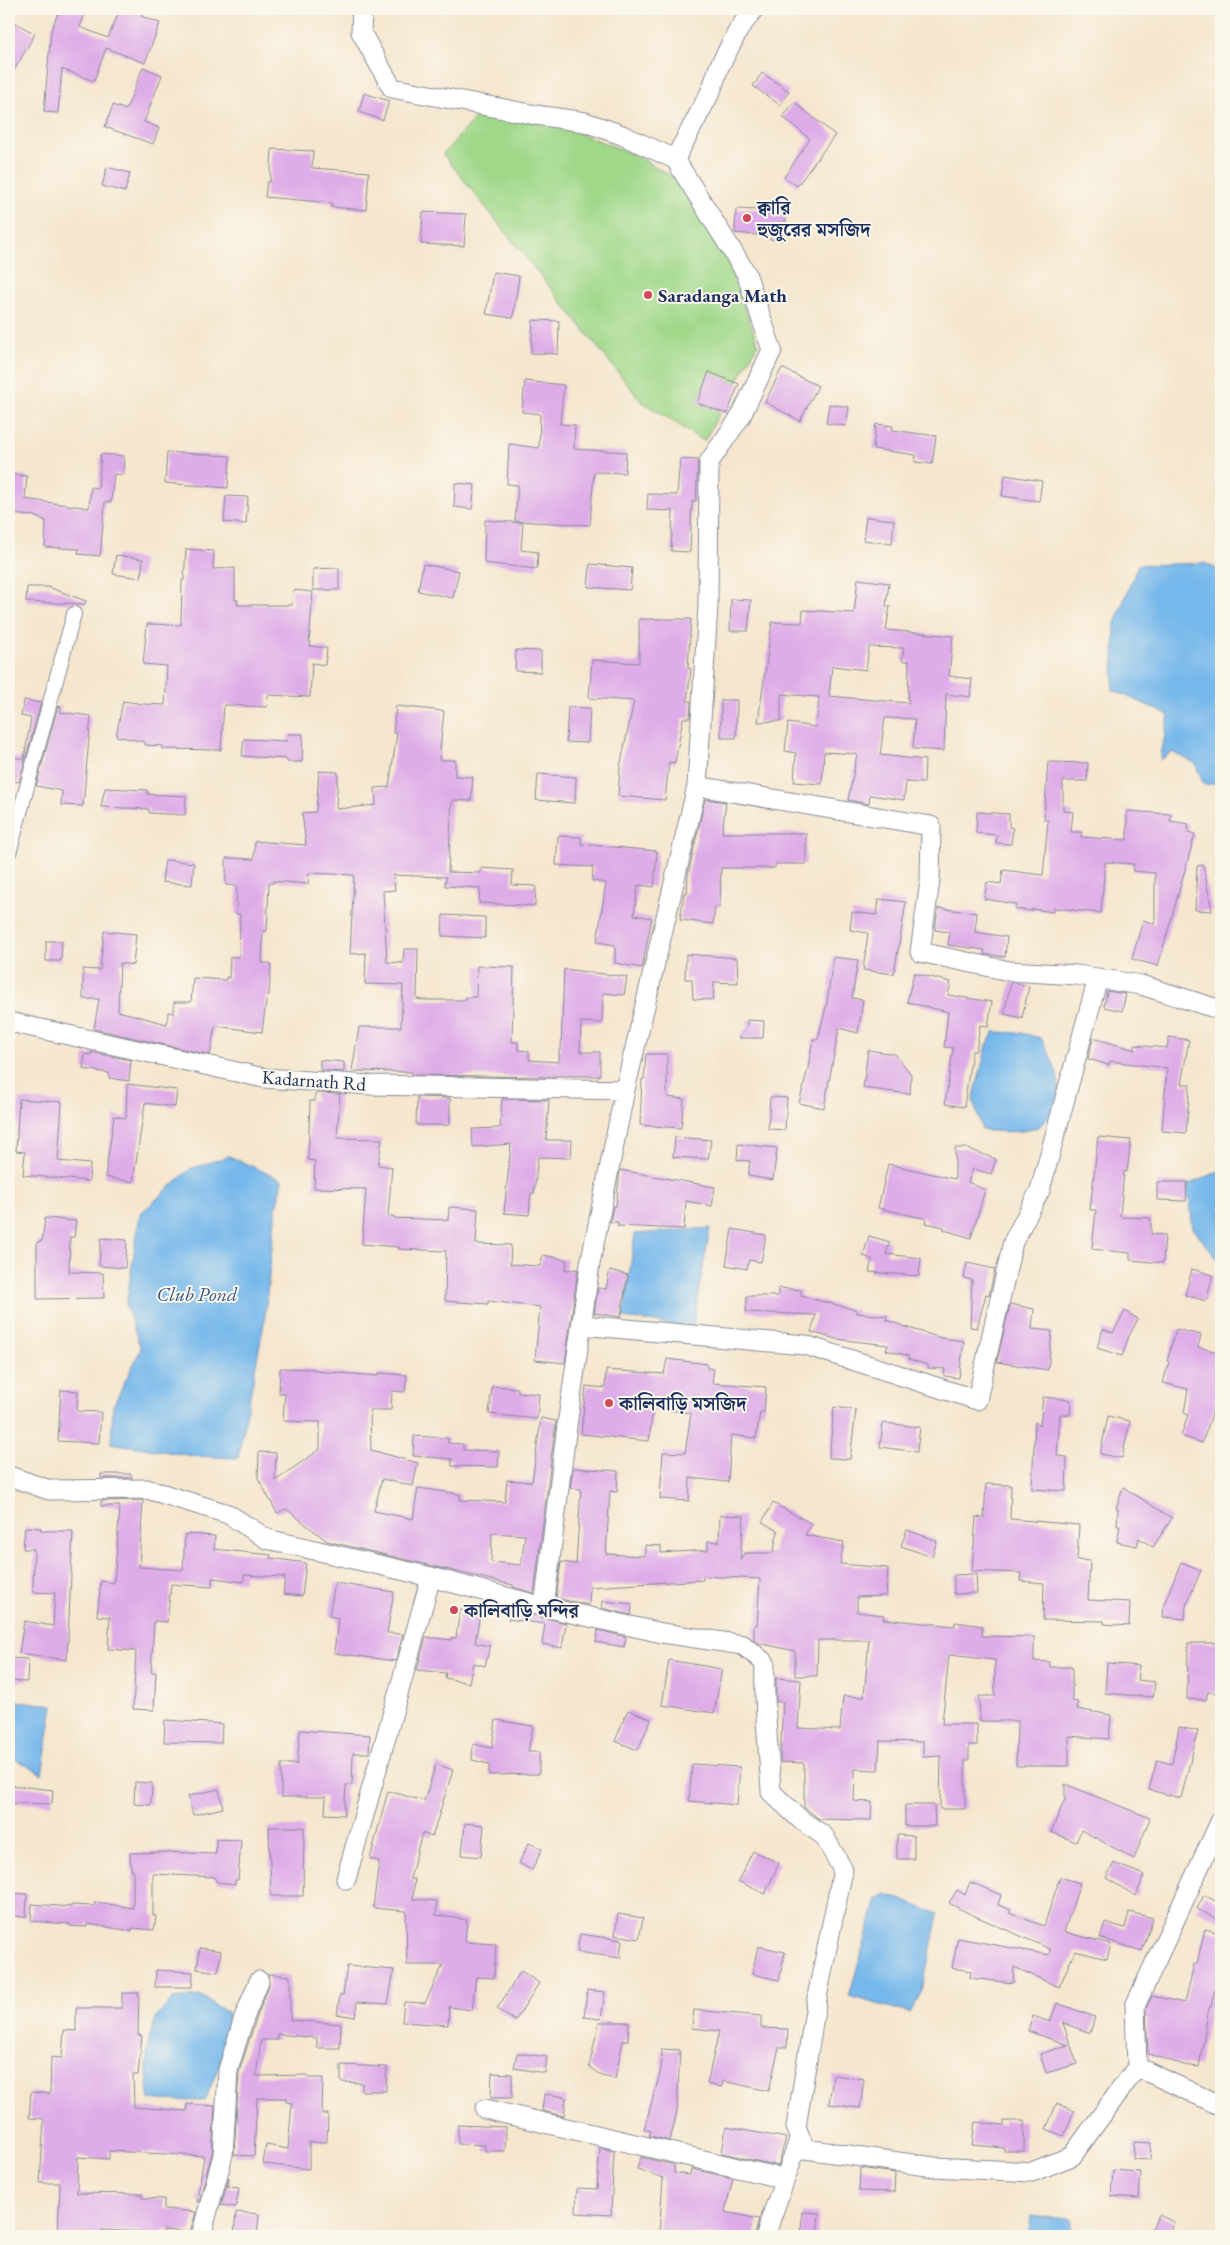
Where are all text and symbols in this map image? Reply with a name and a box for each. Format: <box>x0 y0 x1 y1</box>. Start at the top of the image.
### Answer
place label: ক্বারি হুজুরের মসজিদ <box>756 195 872 242</box>
marker: ক্বারি হুজুরের মসজিদ <box>741 212 753 224</box>
place label: Saradanga Math <box>658 283 787 308</box>
marker: Saradanga Math <box>642 289 654 301</box>
street label: Kadarnath Rd <box>261 1064 367 1097</box>
water label: Club Pond <box>157 1281 238 1307</box>
place label: কালিবাড়ি মসজিদ <box>618 1391 748 1416</box>
marker: কালিবাড়ি মসজিদ <box>603 1397 615 1409</box>
place label: কালিবাড়ি মন্দির <box>463 1598 581 1623</box>
marker: কালিবাড়ি মন্দির <box>448 1604 460 1616</box>

